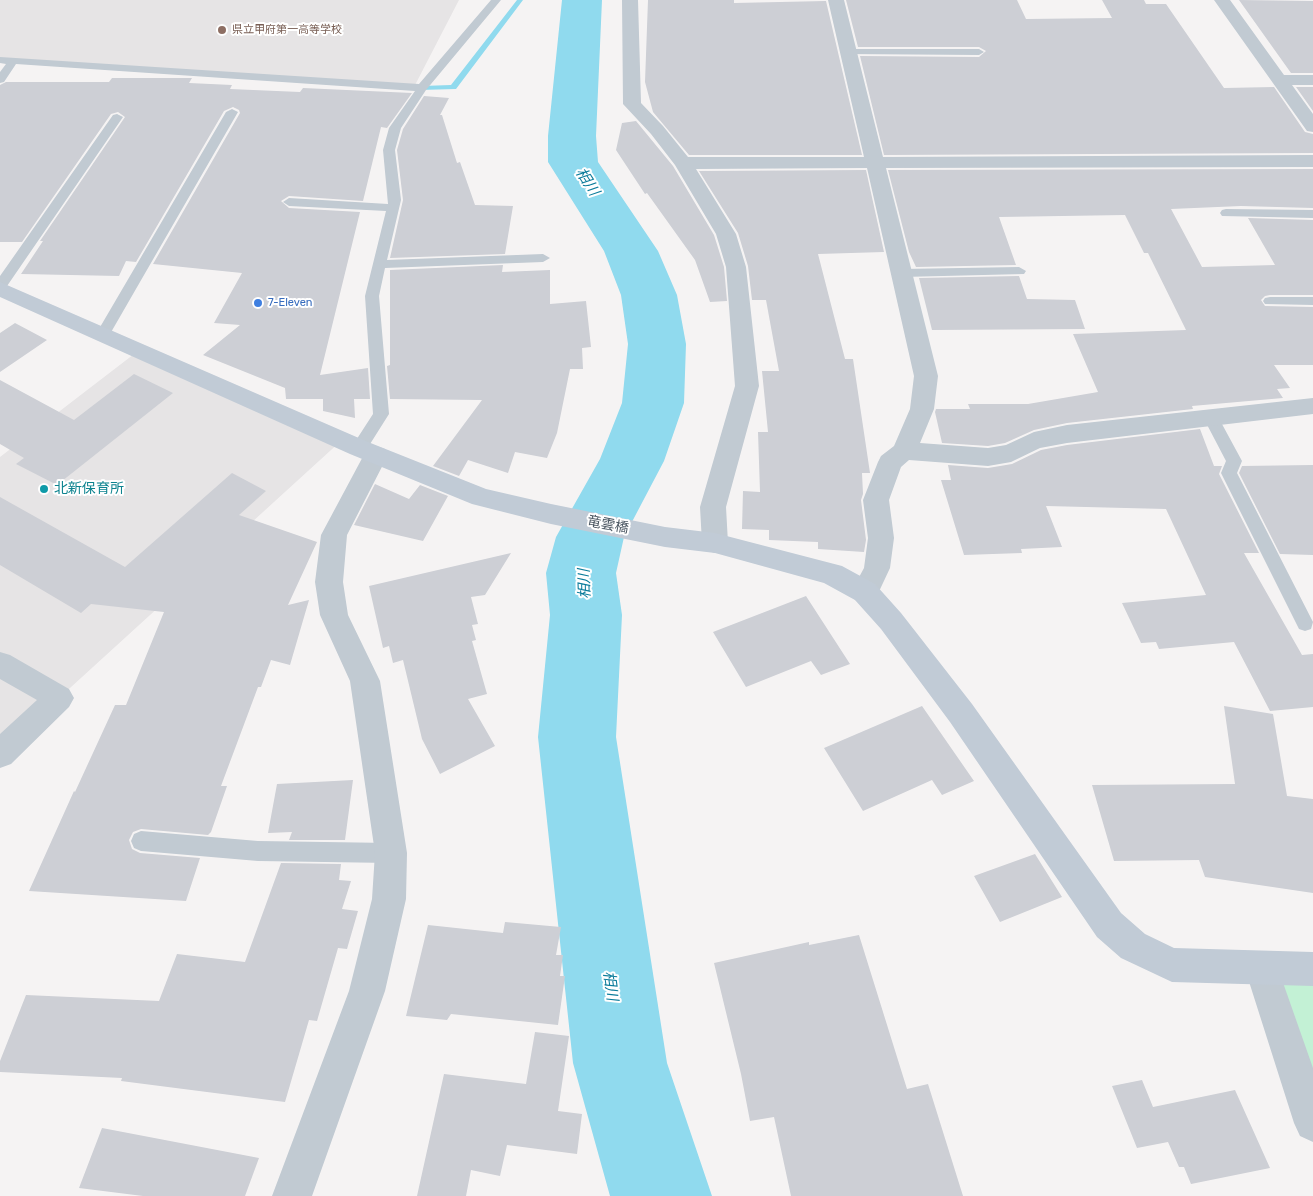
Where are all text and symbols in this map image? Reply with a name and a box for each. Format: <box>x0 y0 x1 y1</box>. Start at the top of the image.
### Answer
place label: 県立甲府第一高等学校 <box>232 23 342 37</box>
marker: 県立甲府第一高等学校 <box>216 24 228 36</box>
water label: 相川 <box>571 165 603 199</box>
place label: 7-Eleven <box>268 296 313 310</box>
marker: 7-Eleven <box>252 297 264 309</box>
place label: 北新保育所 <box>54 481 124 497</box>
marker: 北新保育所 <box>38 483 50 495</box>
street label: 竜雲橋 <box>586 513 630 537</box>
water label: 相川 <box>575 569 595 599</box>
water label: 相川 <box>599 970 621 1002</box>

